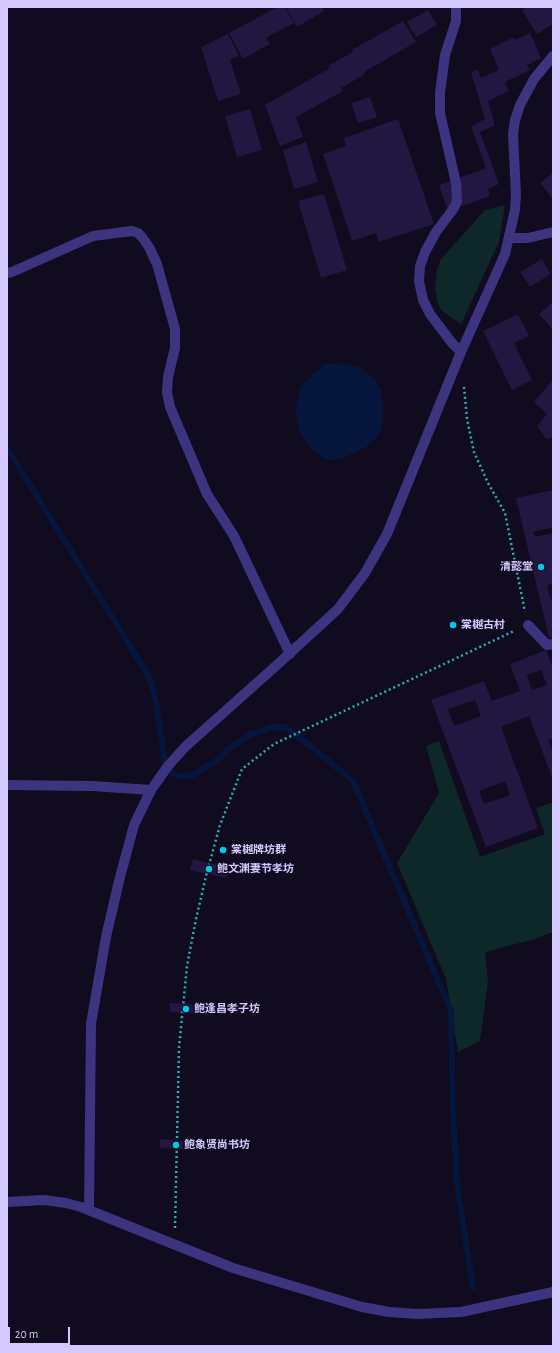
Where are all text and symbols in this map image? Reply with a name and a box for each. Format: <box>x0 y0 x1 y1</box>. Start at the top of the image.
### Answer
place label: 清懿堂 <box>500 560 533 574</box>
marker: 清懿堂 <box>536 562 546 572</box>
place label: 棠樾古村 <box>461 618 505 632</box>
marker: 棠樾古村 <box>448 620 458 630</box>
place label: 棠樾牌坊群 <box>231 843 286 857</box>
marker: 棠樾牌坊群 <box>218 845 228 855</box>
place label: 鲍文渊妻节孝坊 <box>217 862 294 876</box>
marker: 鲍文渊妻节孝坊 <box>204 864 214 874</box>
place label: 鲍逢昌孝子坊 <box>194 1002 260 1016</box>
marker: 鲍逢昌孝子坊 <box>181 1004 191 1014</box>
place label: 鲍象贤尚书坊 <box>184 1138 250 1152</box>
marker: 鲍象贤尚书坊 <box>171 1140 181 1150</box>
scale bar <box>10 1319 72 1345</box>
text: 20 m <box>15 1328 38 1340</box>

